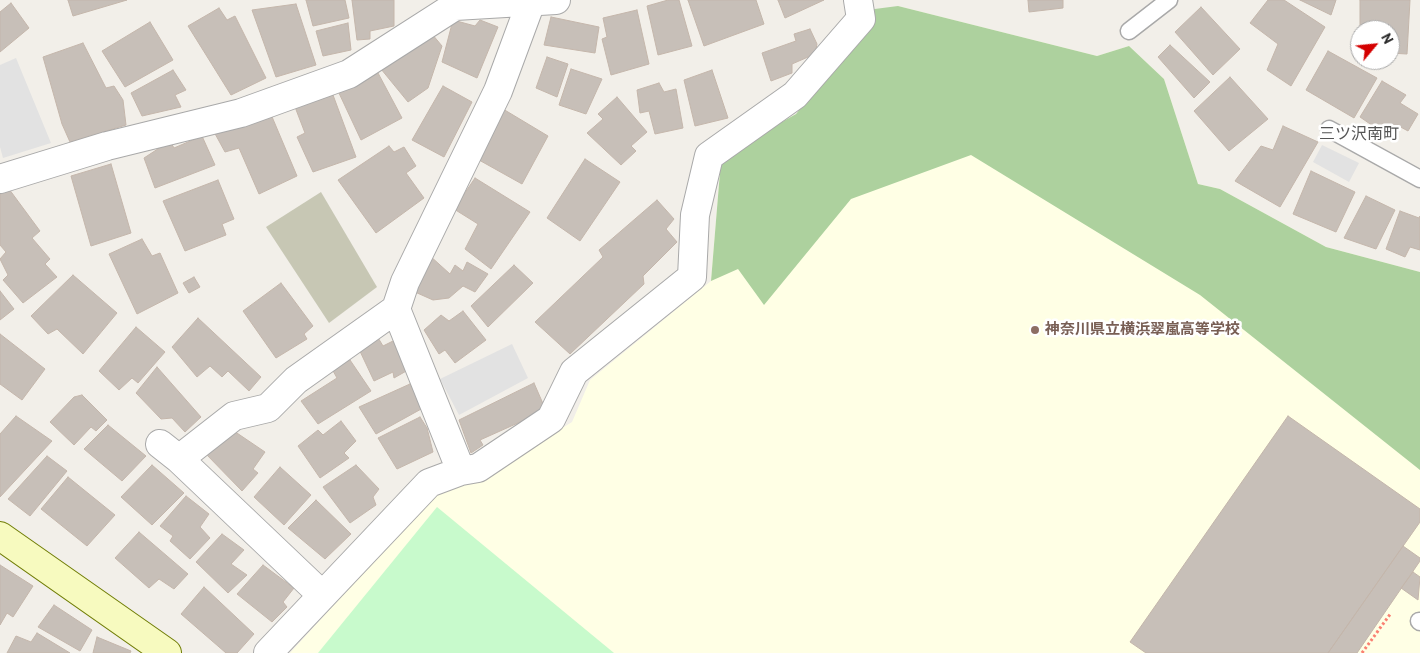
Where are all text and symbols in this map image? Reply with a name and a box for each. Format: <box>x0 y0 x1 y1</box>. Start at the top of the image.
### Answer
north arrow <box>1350 20 1400 70</box>
text: N <box>1377 30 1397 47</box>
district label: 三ツ沢南町 <box>1319 124 1399 144</box>
place label: 神奈川県立横浜翠嵐高等学校 <box>1045 321 1240 339</box>
marker: 神奈川県立横浜翠嵐高等学校 <box>1029 324 1041 336</box>

